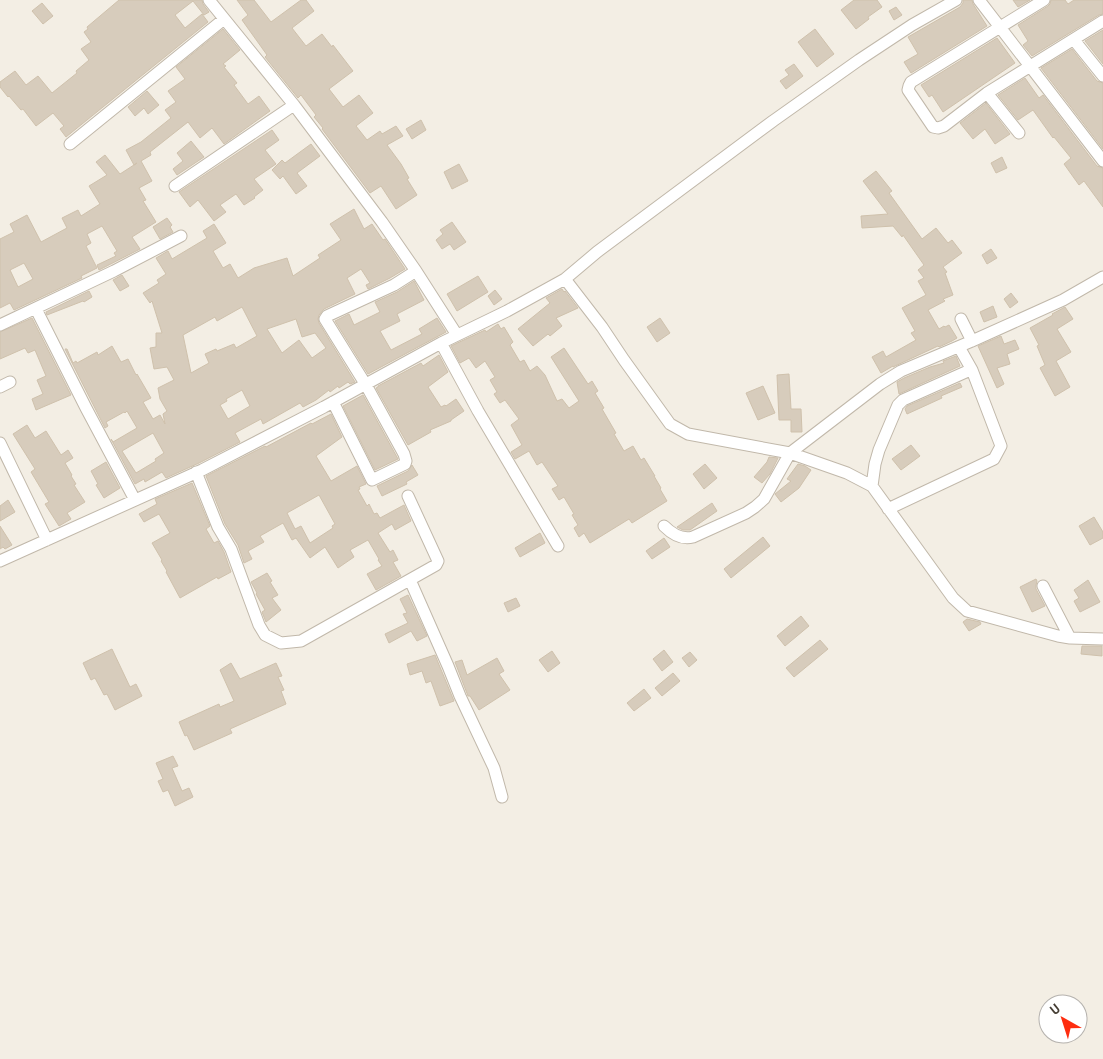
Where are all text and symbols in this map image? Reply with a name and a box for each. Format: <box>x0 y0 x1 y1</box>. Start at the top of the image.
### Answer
north arrow <box>1038 994 1088 1044</box>
text: U <box>1046 999 1064 1019</box>

